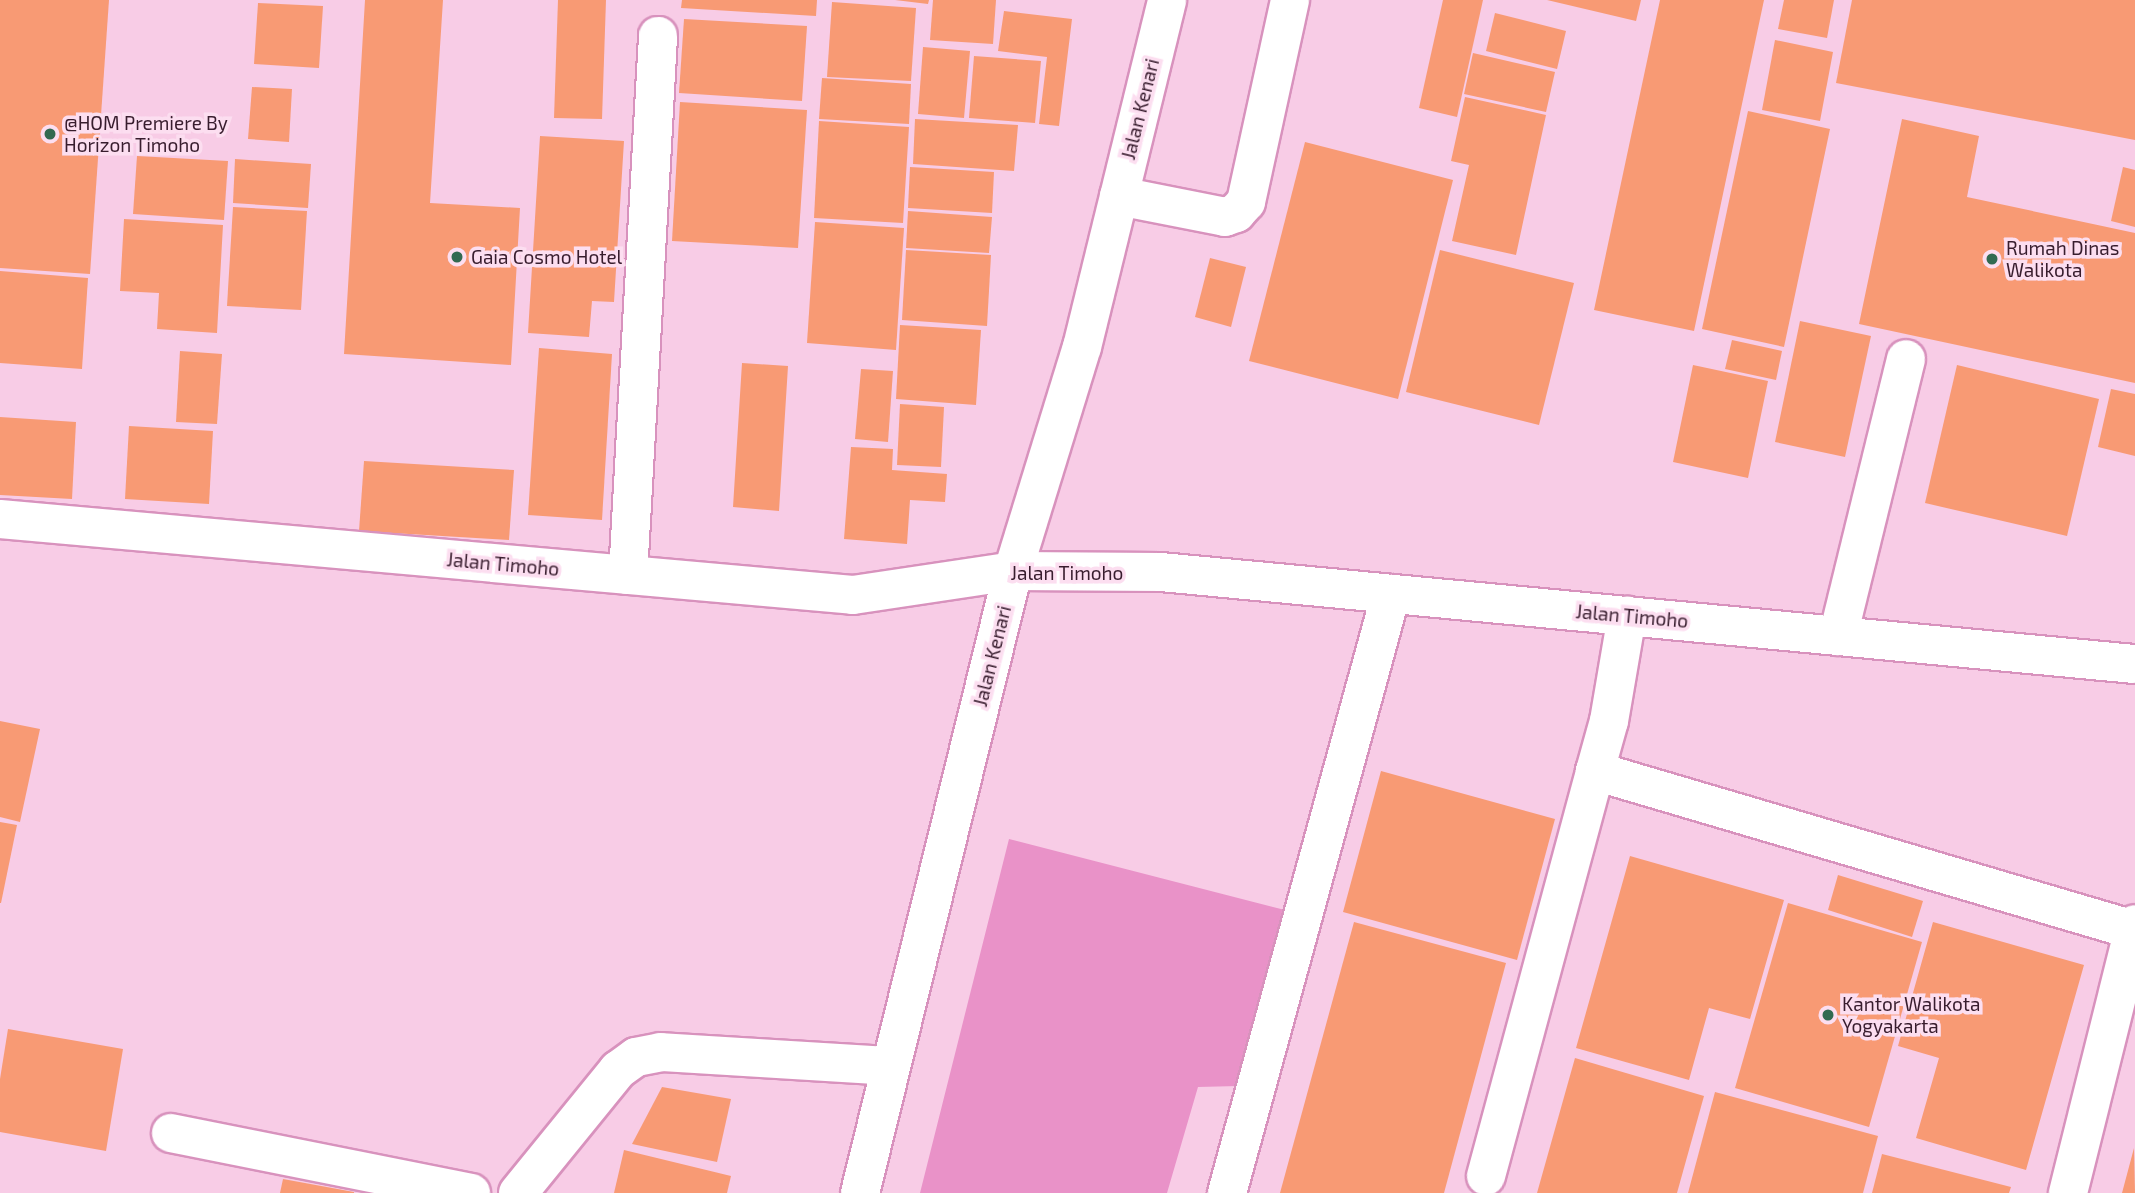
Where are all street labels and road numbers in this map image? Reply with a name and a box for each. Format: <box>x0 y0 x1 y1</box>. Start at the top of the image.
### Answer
street label: Jalan Kenari <box>1116 56 1164 162</box>
street label: Jalan Timoho <box>446 548 560 580</box>
street label: Jalan Timoho <box>1010 562 1124 584</box>
street label: Jalan Timoho <box>1575 600 1689 632</box>
street label: Jalan Kenari <box>968 603 1016 709</box>

